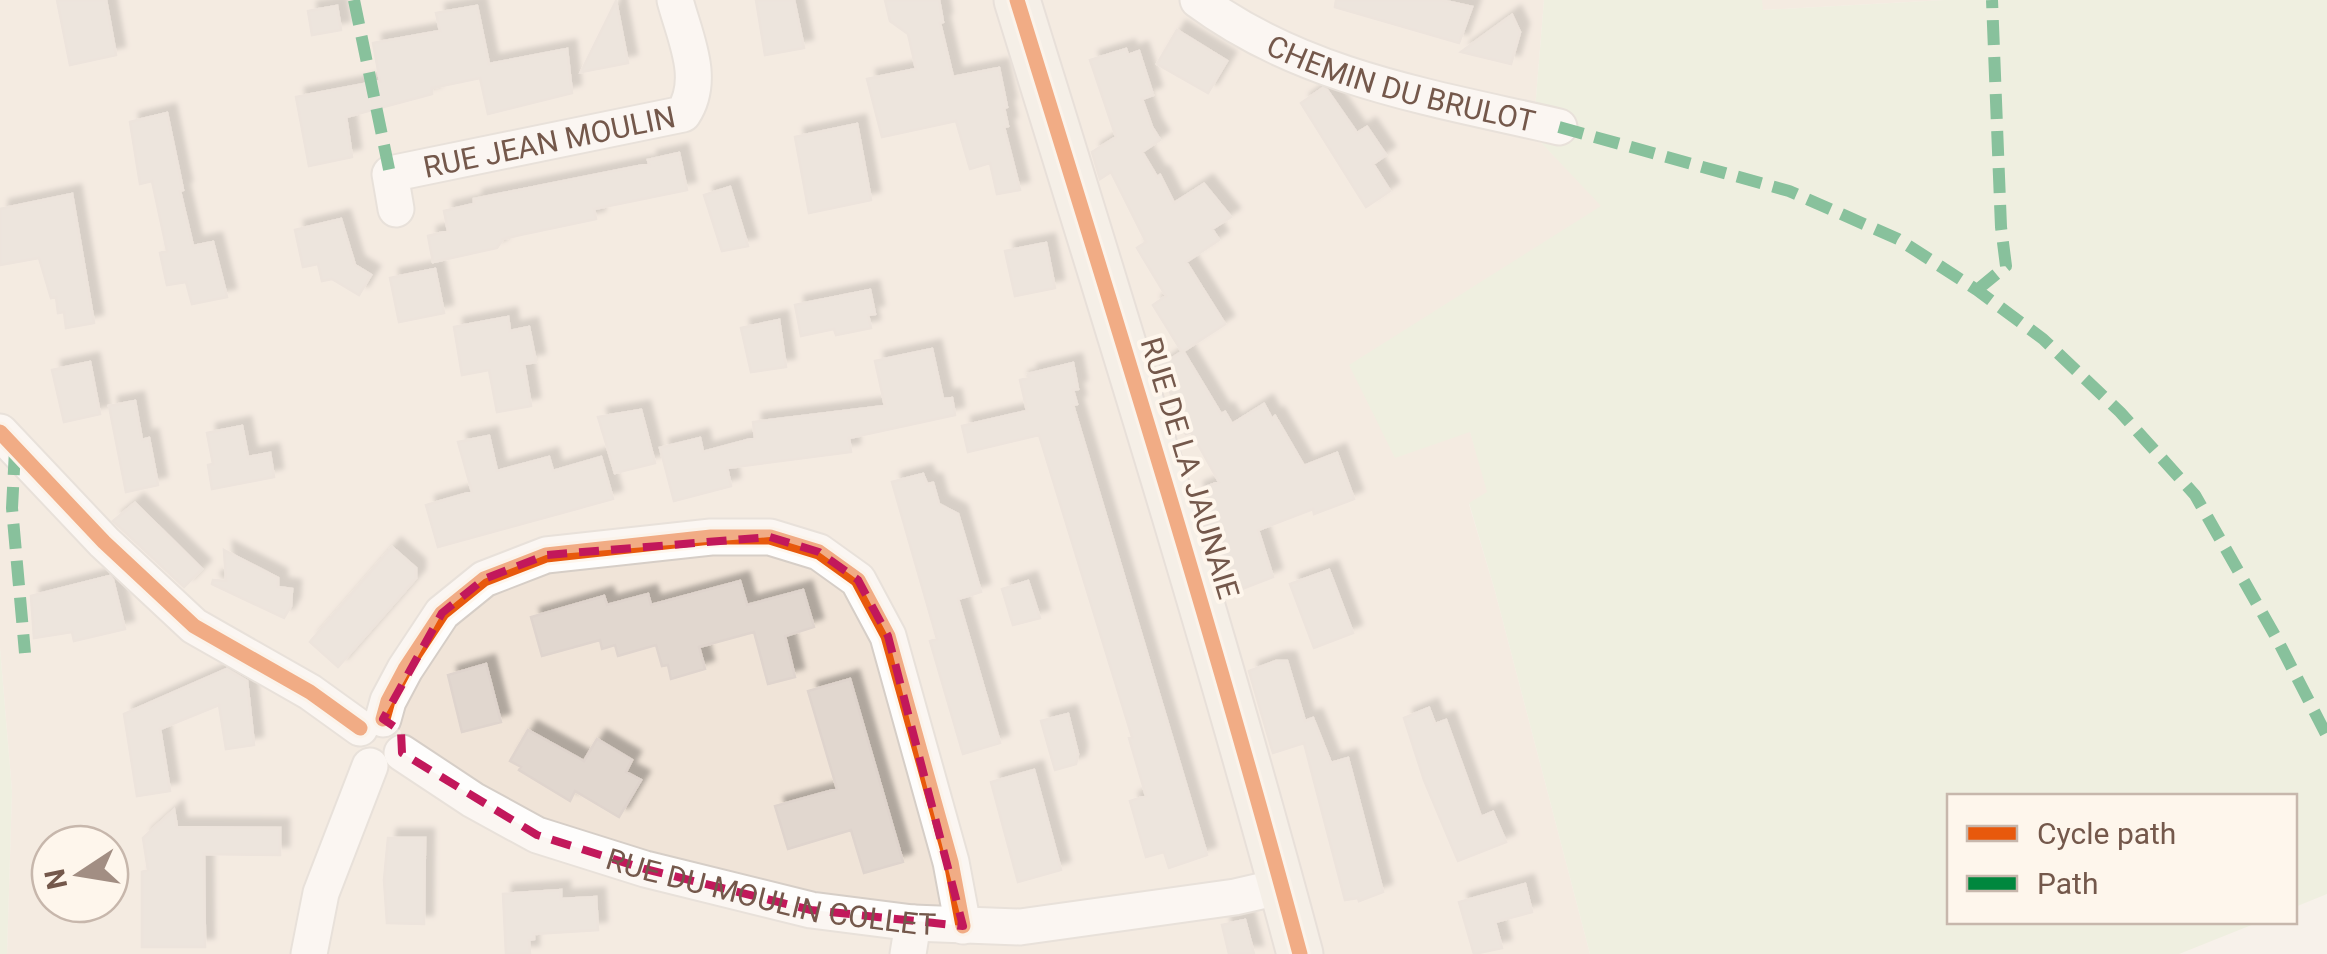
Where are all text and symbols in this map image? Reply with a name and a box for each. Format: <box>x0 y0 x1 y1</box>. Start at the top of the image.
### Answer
street label: CHEMIN DU BRULOT <box>1262 27 1539 139</box>
street label: RUE JEAN MOULIN <box>420 99 678 184</box>
street label: RUE DE LA JAUNAIE <box>1134 333 1246 603</box>
legend <box>1947 794 2297 924</box>
text: Cycle path <box>2037 816 2176 851</box>
north arrow <box>30 824 130 924</box>
street label: RUE DU MOULIN COLLET <box>602 840 937 941</box>
text: N <box>38 866 74 892</box>
text: Path <box>2037 866 2098 901</box>

